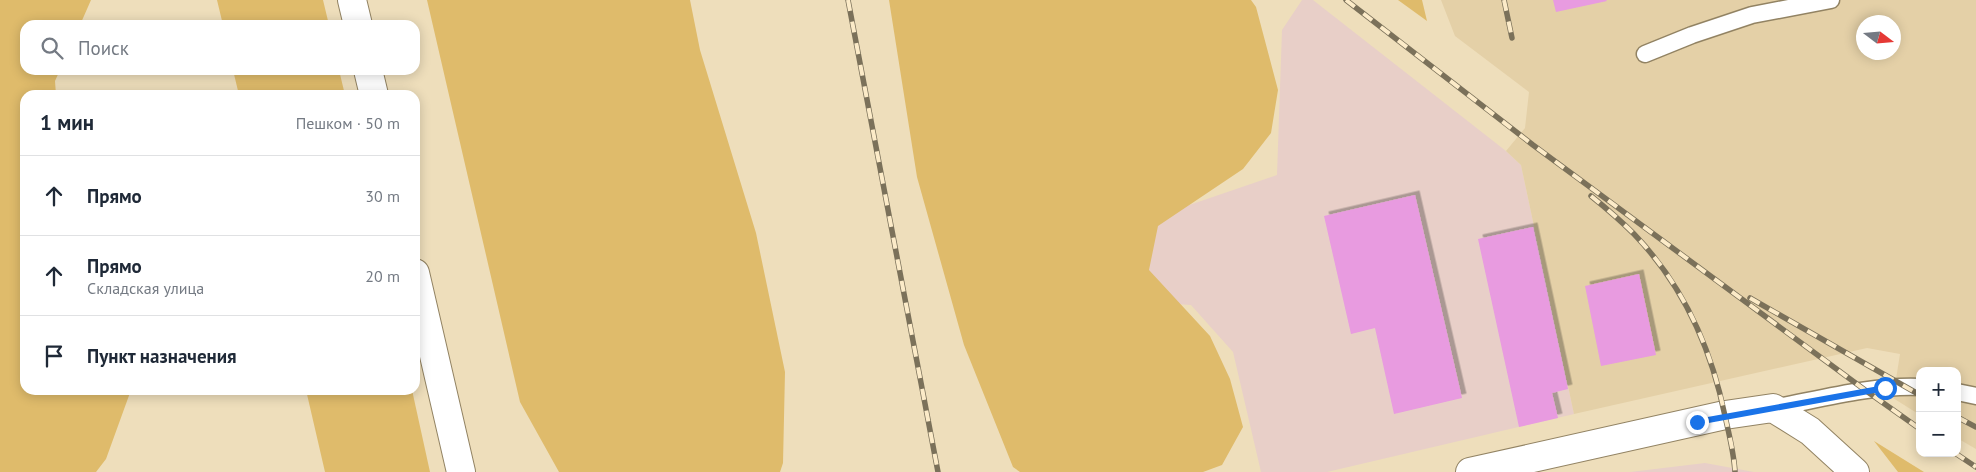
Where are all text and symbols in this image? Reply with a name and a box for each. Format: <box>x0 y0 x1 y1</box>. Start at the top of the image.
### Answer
north arrow <box>1856 15 1901 60</box>
search box <box>20 20 420 75</box>
icon: search <box>38 34 66 62</box>
text: Поиск <box>78 36 129 60</box>
text: 1 мин <box>40 109 94 136</box>
text: Пешком · 50 m <box>296 113 400 133</box>
icon: ahead <box>40 182 68 210</box>
text: Прямо <box>87 184 142 208</box>
text: 30 m <box>365 186 400 206</box>
text: Прямо <box>87 254 142 278</box>
icon: ahead <box>40 262 68 290</box>
text: 20 m <box>365 266 400 286</box>
text: Складская улица <box>87 278 204 298</box>
icon: arrive <box>40 342 68 370</box>
text: Пункт назначения <box>87 344 237 368</box>
map controls <box>1916 367 1961 457</box>
button: + <box>1916 367 1961 412</box>
route start <box>1874 377 1897 400</box>
route end <box>1686 411 1709 434</box>
button: − <box>1916 412 1961 457</box>

